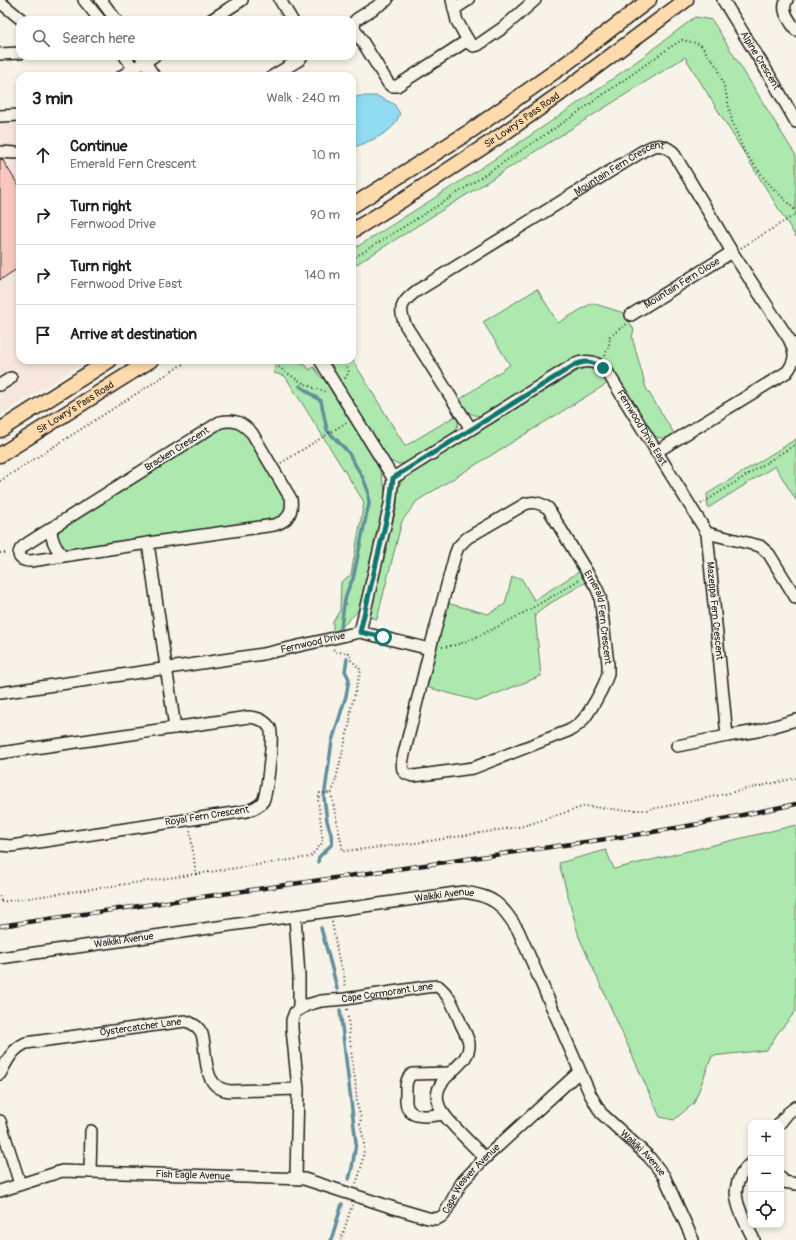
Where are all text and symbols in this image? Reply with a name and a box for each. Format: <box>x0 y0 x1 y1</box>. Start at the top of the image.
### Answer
search box <box>16 16 356 60</box>
icon: search <box>30 27 52 49</box>
text: Search here <box>62 29 135 48</box>
street label: Alpine Crescent <box>738 29 783 93</box>
text: 3 min <box>32 88 73 109</box>
text: Walk · 240 m <box>266 90 340 106</box>
street label: Sir Lowry's Pass Road <box>482 90 562 151</box>
text: Continue <box>70 137 128 156</box>
street label: Mountain Fern Crescent <box>572 139 666 198</box>
icon: ahead <box>32 144 54 166</box>
text: 10 m <box>312 147 340 163</box>
text: Emerald Fern Crescent <box>70 156 196 172</box>
text: Turn right <box>70 197 131 216</box>
icon: right <box>32 204 54 226</box>
text: 90 m <box>310 207 340 223</box>
text: Fernwood Drive <box>70 216 156 232</box>
street label: Mountain Fern Close <box>642 255 722 311</box>
text: Turn right <box>70 257 131 276</box>
icon: right <box>32 264 54 286</box>
text: 140 m <box>304 267 340 283</box>
text: Fernwood Drive East <box>70 276 182 292</box>
icon: arrive <box>32 324 54 346</box>
text: Arrive at destination <box>70 325 197 344</box>
route end <box>594 359 612 377</box>
street label: Sir Lowry's Pass Road <box>34 379 116 436</box>
street label: Fernwood Drive East <box>614 388 670 469</box>
street label: Bracken Crescent <box>142 424 212 474</box>
street label: Mazeppa Fern Crescent <box>704 561 726 662</box>
street label: Emerald Fern Crescent <box>581 568 614 666</box>
route start <box>374 628 392 646</box>
street label: Fernwood Drive <box>279 630 346 656</box>
street label: Royal Fern Crescent <box>164 803 251 829</box>
street label: Waikiki Avenue <box>414 886 475 905</box>
street label: Waikiki Avenue <box>93 930 154 951</box>
street label: Cape Cormorant Lane <box>341 980 433 1005</box>
street label: Oystercatcher Lane <box>99 1016 182 1039</box>
map controls <box>748 1120 784 1228</box>
button: + <box>748 1120 784 1156</box>
street label: Waikiki Avenue <box>618 1128 668 1179</box>
street label: Cape Weaver Avenue <box>440 1141 502 1216</box>
button: − <box>748 1156 784 1192</box>
street label: Fish Eagle Avenue <box>155 1168 230 1183</box>
button: locate <box>748 1192 784 1228</box>

